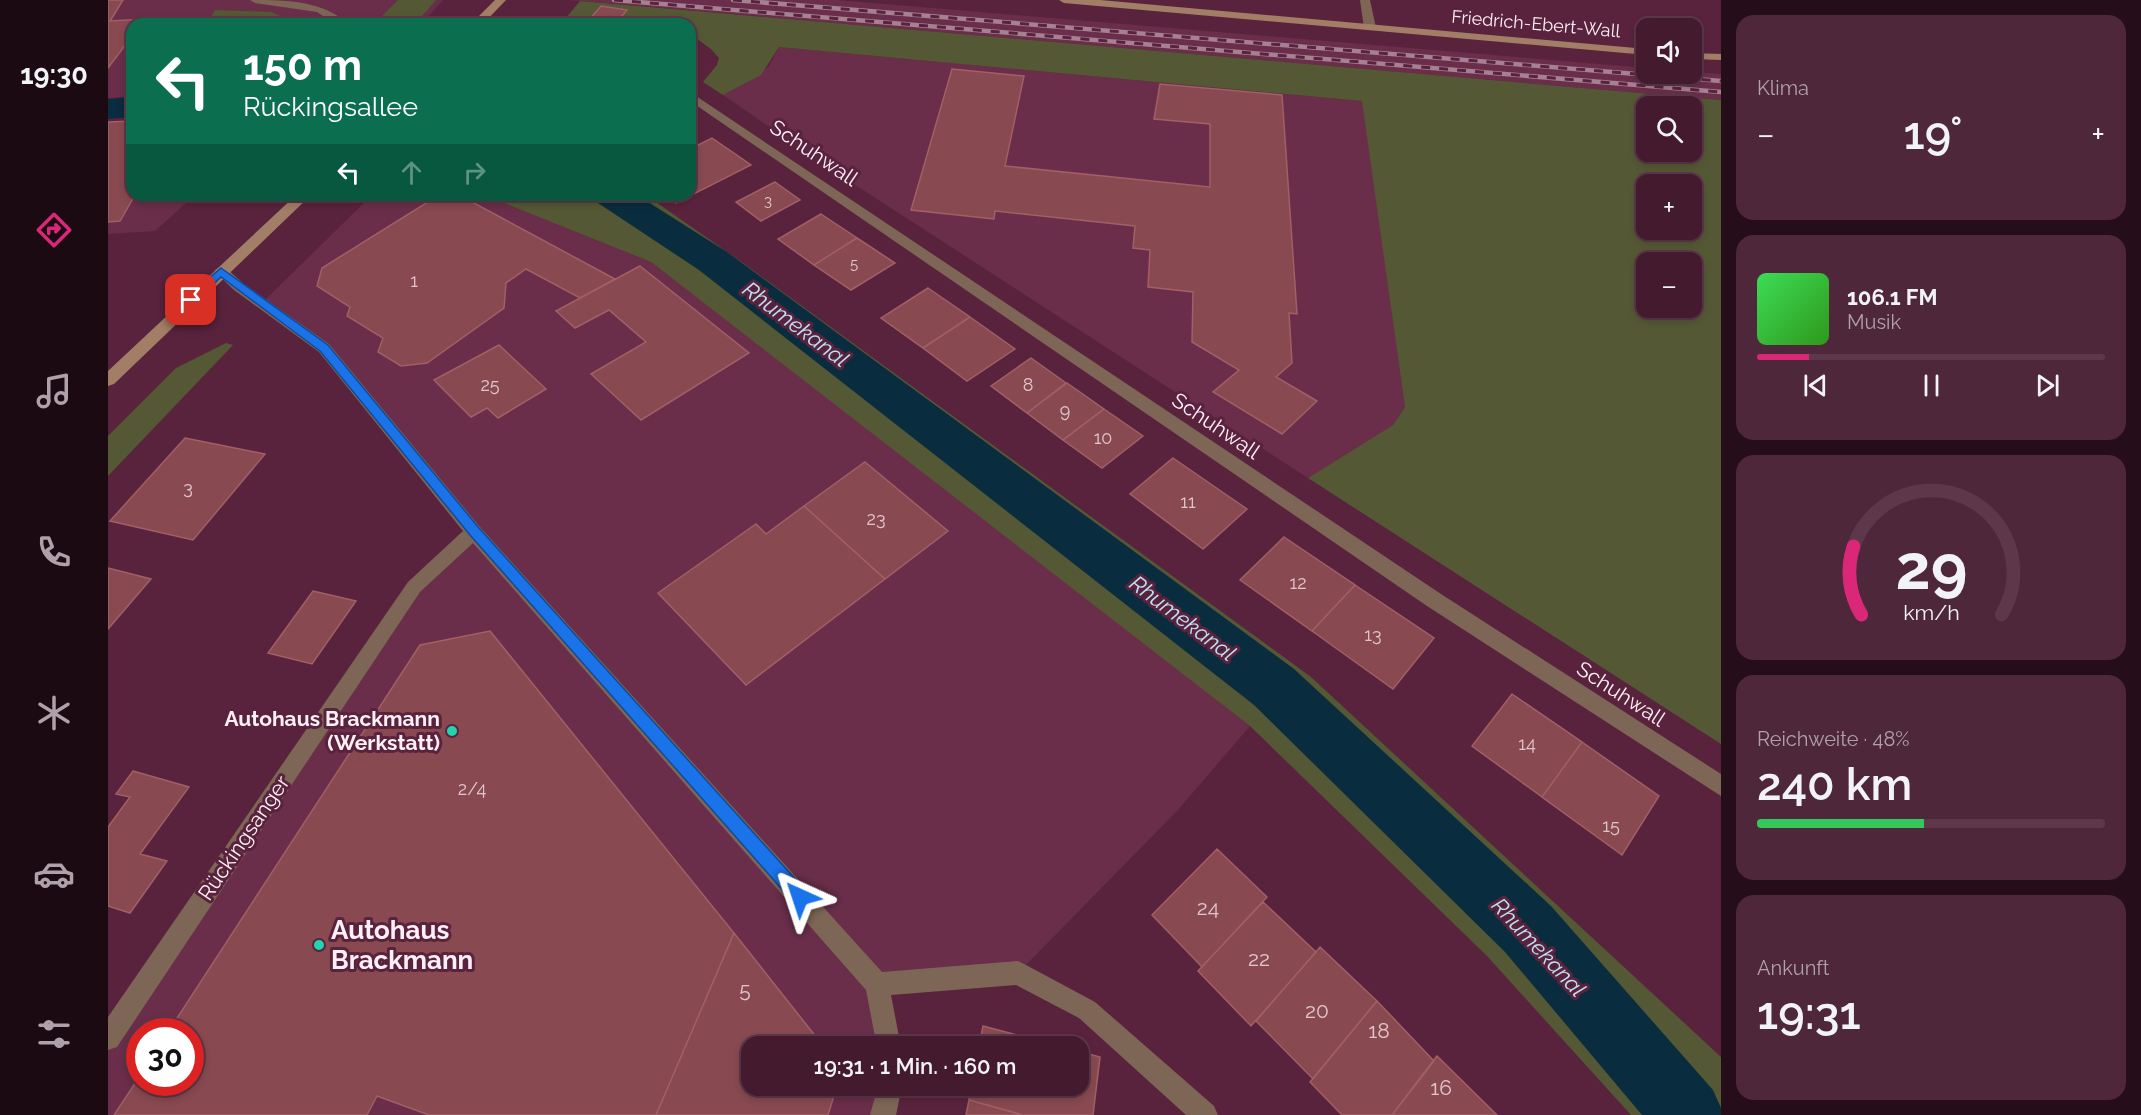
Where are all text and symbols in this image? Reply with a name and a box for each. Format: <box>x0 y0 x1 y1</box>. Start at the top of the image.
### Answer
street label: Friedrich-Ebert-Wall <box>1451 6 1621 41</box>
map controls <box>1636 18 1702 318</box>
button: sound <box>1636 18 1702 84</box>
text: 150 m <box>243 41 362 90</box>
icon: left <box>144 42 222 120</box>
text: 19:30 <box>20 59 88 90</box>
text: Klima <box>1757 76 1809 100</box>
text: Rückingsallee <box>243 91 418 122</box>
button: search <box>1636 96 1702 162</box>
text: 19° <box>1904 107 1962 160</box>
street label: Schuhwall <box>766 114 863 191</box>
text: − <box>1757 115 1775 154</box>
text: + <box>2091 115 2105 154</box>
icon: left <box>332 156 365 189</box>
icon: ahead <box>395 156 428 189</box>
icon: right <box>458 156 491 189</box>
button: + <box>1636 174 1702 240</box>
house number: 3 <box>764 192 772 210</box>
icon: directions <box>33 209 75 251</box>
button: − <box>1636 252 1702 318</box>
house number: 5 <box>850 255 858 273</box>
house number: 1 <box>410 270 418 291</box>
pin <box>165 274 216 325</box>
water label: Rhumekanal <box>738 276 854 372</box>
icon: arrive <box>174 283 207 316</box>
text: 106.1 FM <box>1847 284 1938 310</box>
text: Musik <box>1847 310 1901 334</box>
icon: previous <box>1799 369 1832 402</box>
icon: pause <box>1915 369 1948 402</box>
icon: next <box>2031 369 2064 402</box>
icon: music <box>33 370 75 412</box>
house number: 25 <box>480 374 500 395</box>
house number: 8 <box>1023 374 1033 395</box>
street label: Schuhwall <box>1168 387 1265 464</box>
house number: 9 <box>1060 400 1070 421</box>
house number: 10 <box>1094 427 1112 448</box>
house number: 3 <box>183 477 193 498</box>
house number: 11 <box>1180 491 1196 512</box>
house number: 23 <box>867 508 886 529</box>
text: 29 <box>1895 530 1967 604</box>
icon: phone <box>33 531 75 573</box>
water label: Rhumekanal <box>1125 570 1241 666</box>
house number: 12 <box>1289 572 1307 593</box>
text: km/h <box>1903 600 1959 625</box>
house number: 13 <box>1364 624 1382 645</box>
street label: Schuhwall <box>1572 656 1671 732</box>
icon: climate <box>33 692 75 734</box>
place label: Autohaus Brackmann (Werkstatt) <box>224 706 440 755</box>
marker: Autohaus Brackmann (Werkstatt) <box>445 724 459 738</box>
text: Reichweite · 48% <box>1757 727 1910 751</box>
house number: 14 <box>1518 733 1536 754</box>
text: 240 km <box>1757 758 1912 811</box>
street label: Rückingsanger <box>193 770 295 905</box>
house number: 2/4 <box>458 778 486 799</box>
house number: 15 <box>1602 815 1620 836</box>
icon: car <box>33 853 75 895</box>
position arrow <box>768 865 832 929</box>
water label: Rhumekanal <box>1487 892 1591 1002</box>
house number: 24 <box>1197 895 1219 920</box>
place label: Autohaus Brackmann <box>331 915 473 975</box>
marker: Autohaus Brackmann <box>312 938 326 952</box>
house number: 22 <box>1248 946 1270 971</box>
text: Ankunft <box>1757 956 1830 980</box>
house number: 5 <box>739 977 751 1002</box>
text: 19:31 <box>1757 987 1861 1040</box>
house number: 20 <box>1305 998 1329 1023</box>
icon: filters <box>33 1013 75 1055</box>
speed limit sign: 30 <box>126 1018 204 1096</box>
house number: 18 <box>1368 1018 1390 1043</box>
text: 19:31 · 1 Min. · 160 m <box>814 1053 1016 1079</box>
house number: 16 <box>1430 1075 1452 1100</box>

